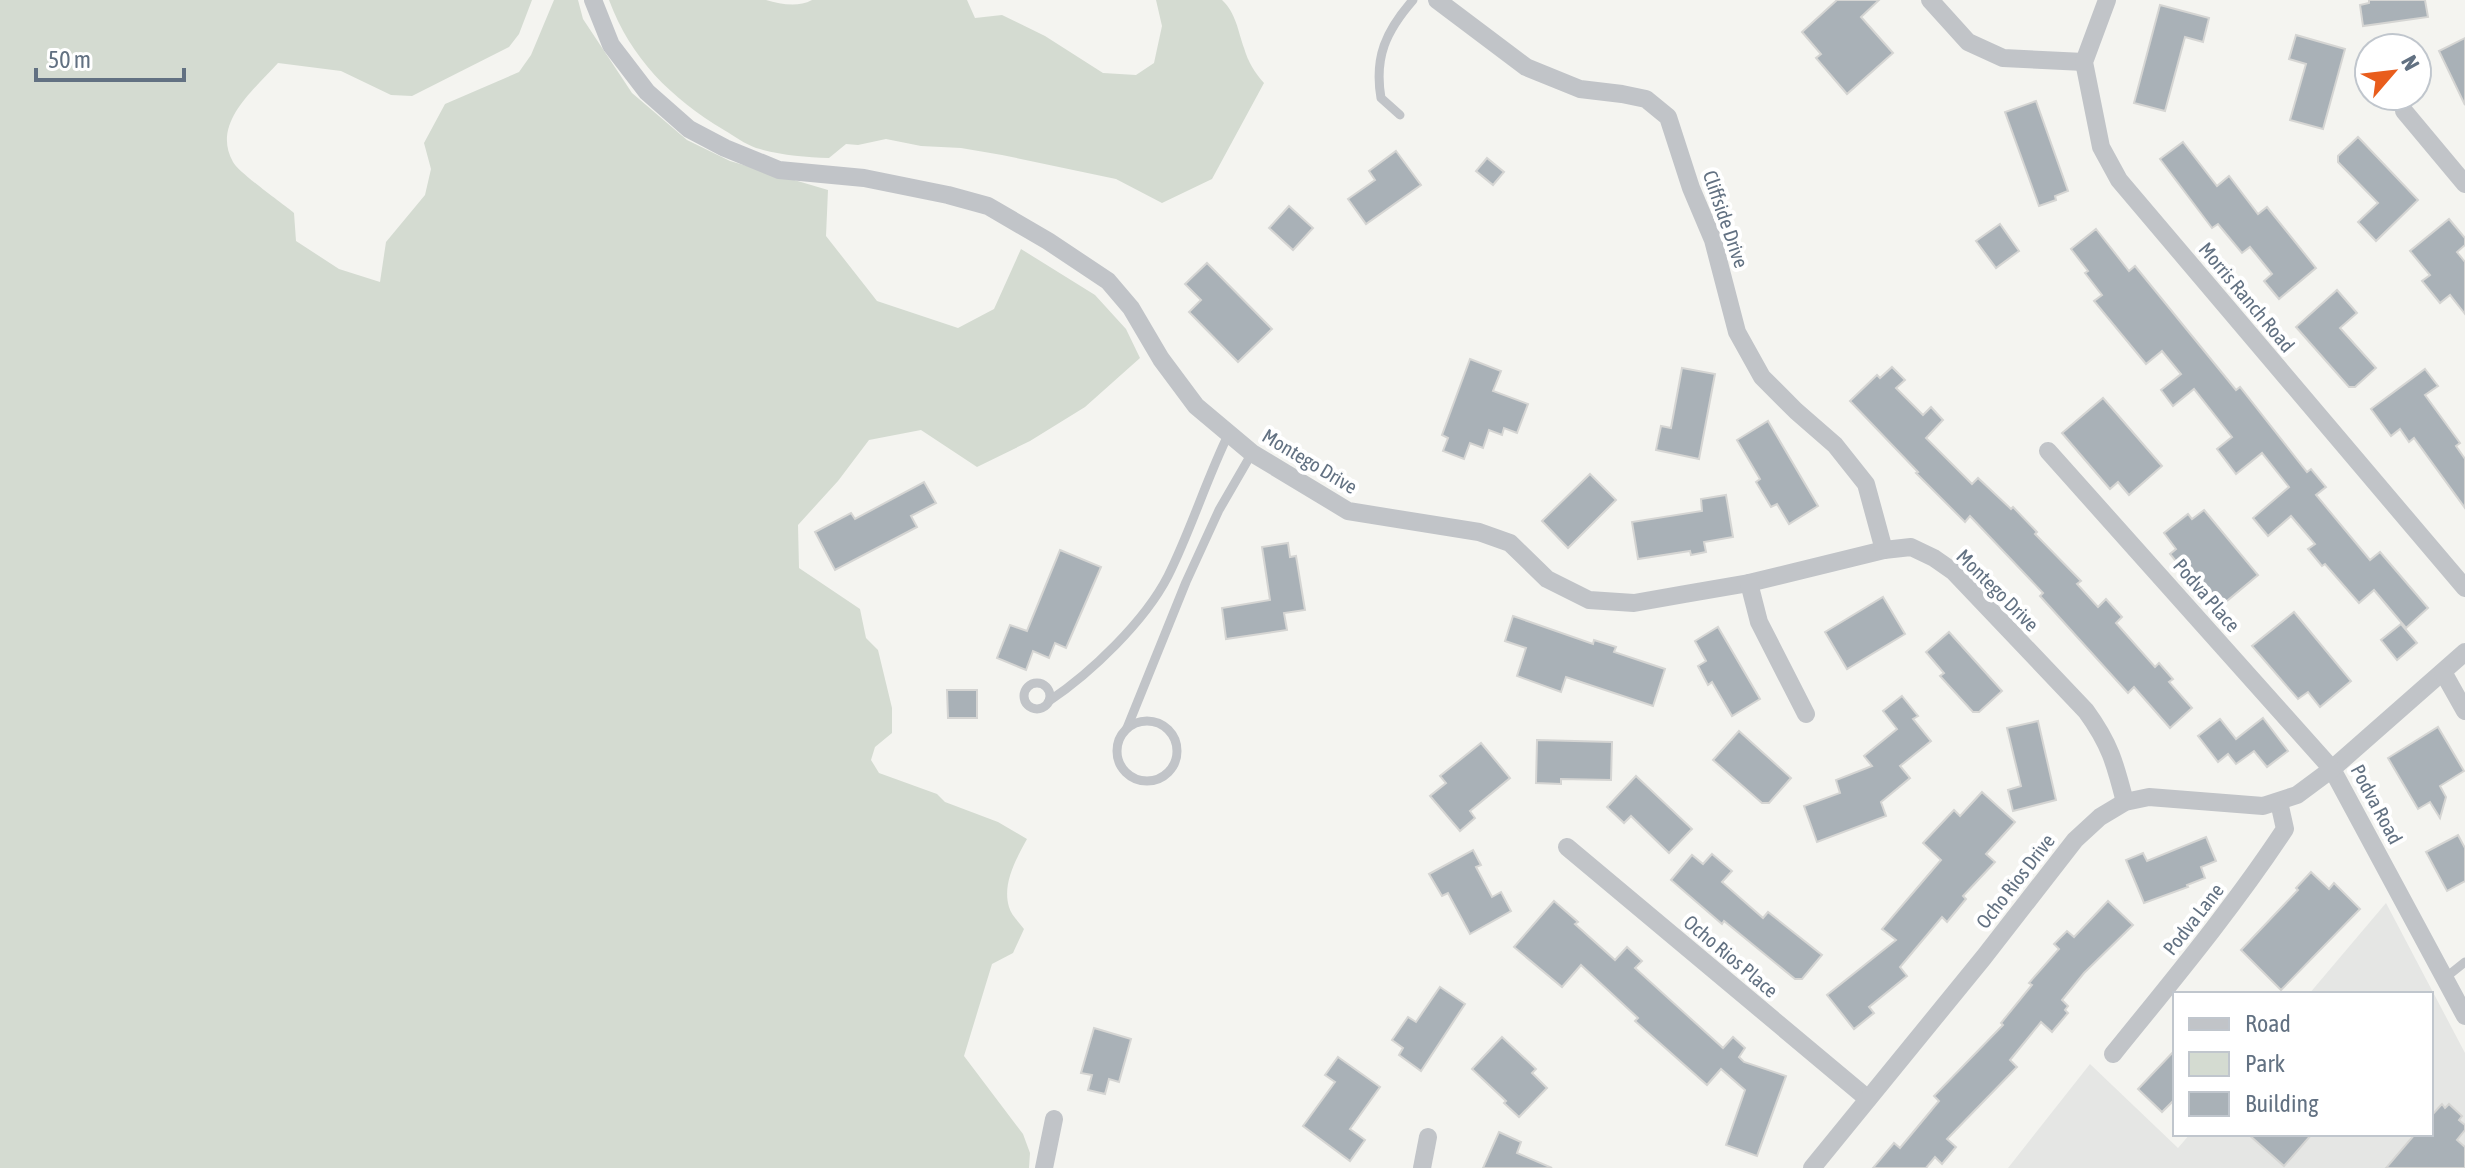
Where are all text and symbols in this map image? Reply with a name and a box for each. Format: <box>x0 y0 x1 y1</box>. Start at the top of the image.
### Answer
scale bar <box>36 32 184 82</box>
north arrow <box>2353 32 2433 112</box>
text: 50 m <box>48 46 91 73</box>
text: N <box>2396 51 2425 74</box>
street label: Cliffside Drive <box>1699 167 1753 271</box>
street label: Morris Ranch Road <box>2194 238 2300 356</box>
street label: Montego Drive <box>1259 424 1361 498</box>
street label: Montego Drive <box>1952 544 2044 636</box>
street label: Podva Place <box>2169 554 2245 636</box>
street label: Podva Road <box>2346 760 2408 848</box>
street label: Ocho Rios Drive <box>1971 829 2059 933</box>
street label: Podva Lane <box>2158 879 2228 959</box>
street label: Ocho Rios Place <box>1679 910 1783 1002</box>
legend <box>2173 992 2433 1136</box>
text: Road <box>2245 1010 2291 1037</box>
text: Park <box>2245 1050 2286 1077</box>
text: Building <box>2245 1090 2319 1117</box>

